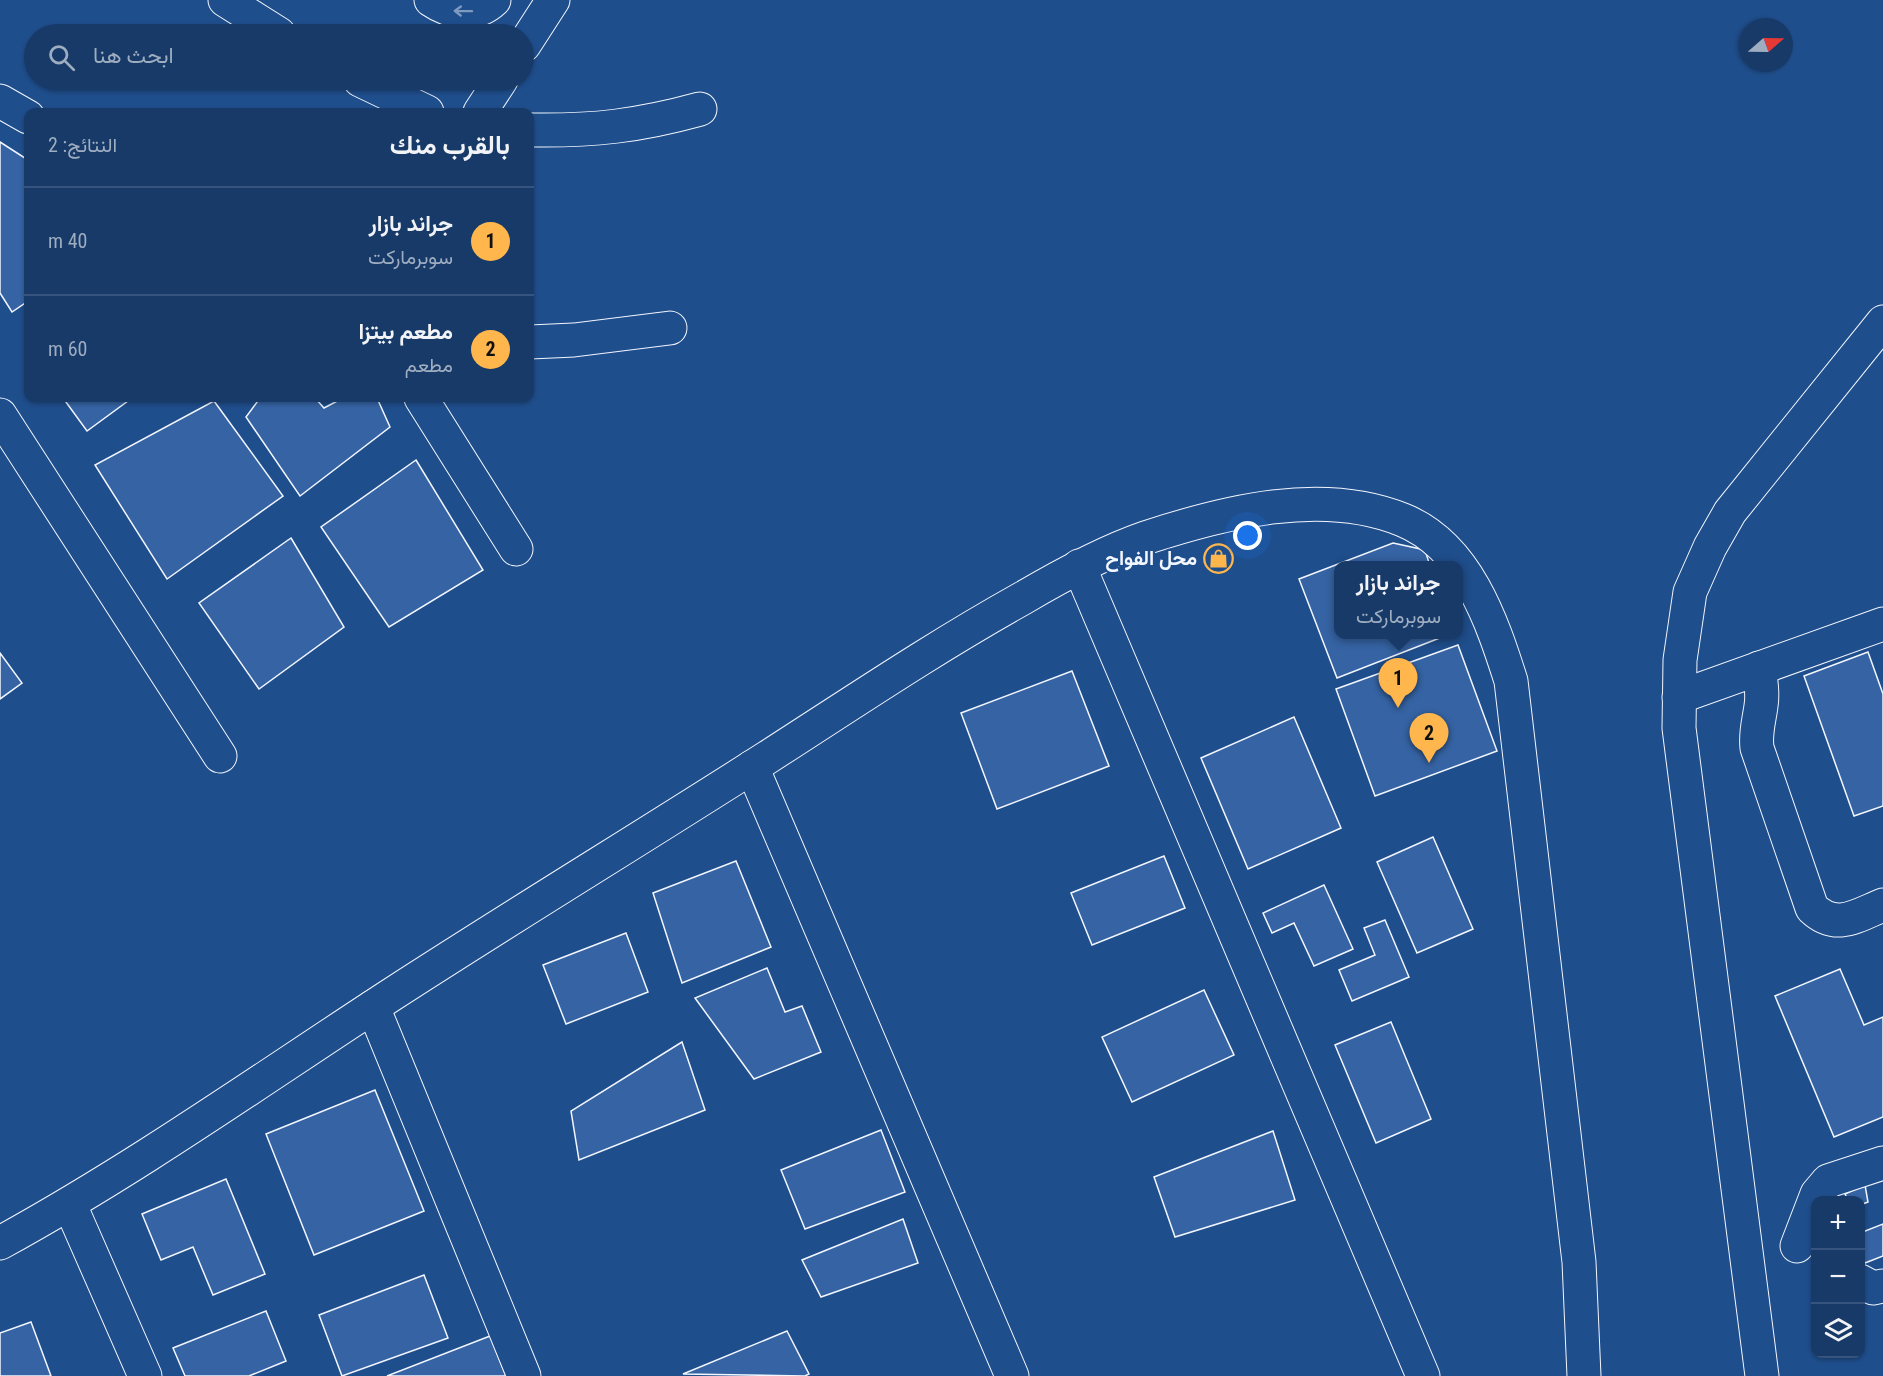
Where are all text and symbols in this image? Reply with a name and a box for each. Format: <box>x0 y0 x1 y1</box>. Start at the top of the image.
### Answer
one-way arrow <box>453 5 473 17</box>
north arrow <box>1739 18 1793 72</box>
search box <box>24 24 534 90</box>
icon: search <box>45 41 78 74</box>
text: ابحث هنا <box>93 43 174 68</box>
text: بالقرب منك <box>390 130 510 160</box>
text: النتائج: 2 <box>48 133 117 157</box>
text: جراند بازار <box>369 211 453 236</box>
text: 40 m <box>48 229 87 253</box>
text: 1 <box>485 229 496 253</box>
text: سوبرماركت <box>368 245 453 269</box>
text: مطعم بيتزا <box>358 319 453 344</box>
text: 60 m <box>48 337 87 361</box>
text: 2 <box>485 337 496 361</box>
text: مطعم <box>405 353 453 377</box>
your location <box>1233 521 1262 550</box>
shop icon: محل الفواح <box>1202 542 1234 574</box>
place label: محل الفواح <box>1105 546 1197 572</box>
popup <box>1334 561 1463 639</box>
text: جراند بازار <box>1356 570 1440 595</box>
text: سوبرماركت <box>1356 604 1441 628</box>
pin: 1 <box>1378 658 1418 708</box>
pin: 2 <box>1410 714 1448 763</box>
map controls <box>1811 1196 1865 1358</box>
button: + <box>1811 1196 1865 1250</box>
button: − <box>1811 1250 1865 1304</box>
button: layers <box>1811 1304 1865 1358</box>

